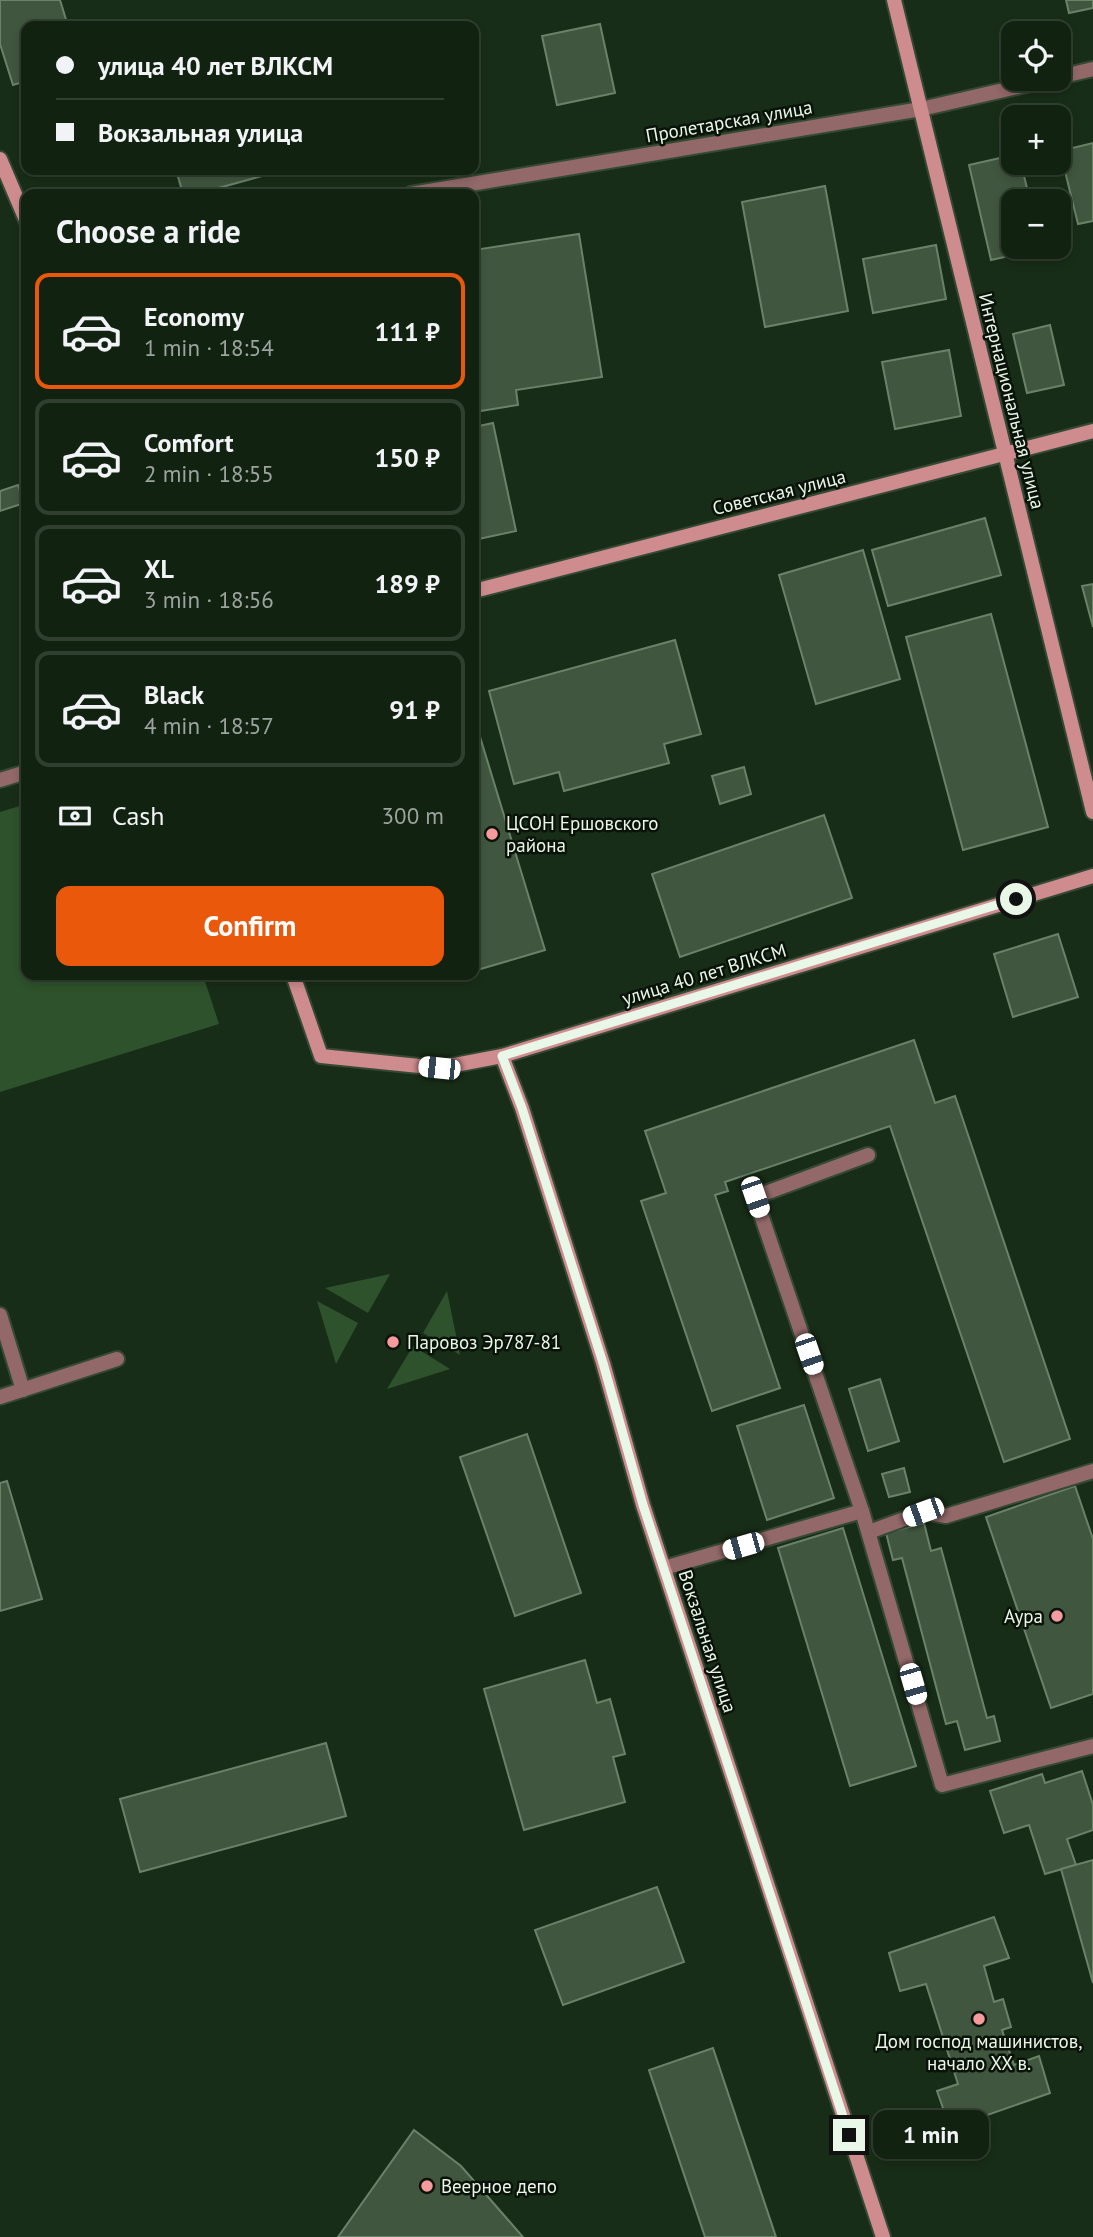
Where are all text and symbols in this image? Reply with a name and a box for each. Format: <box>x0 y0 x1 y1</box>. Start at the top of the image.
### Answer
map controls <box>1001 21 1071 259</box>
button: locate <box>1001 21 1071 91</box>
text: улица 40 лет ВЛКСМ <box>98 49 333 82</box>
street label: Пролетарская улица <box>644 95 814 147</box>
button: + <box>1001 105 1071 175</box>
text: Вокзальная улица <box>98 116 303 149</box>
button: − <box>1001 189 1071 259</box>
text: Choose a ride <box>56 210 241 252</box>
street label: Интернациональная улица <box>974 291 1050 511</box>
icon: car <box>60 300 123 363</box>
text: Economy <box>144 300 244 333</box>
text: 111 ₽ <box>374 315 440 348</box>
text: 1 min · 18:54 <box>144 333 274 362</box>
icon: car <box>60 426 123 489</box>
text: Comfort <box>144 426 234 459</box>
text: 150 ₽ <box>374 441 440 474</box>
text: 2 min · 18:55 <box>144 459 274 488</box>
street label: Советская улица <box>710 464 848 520</box>
icon: car <box>60 552 123 615</box>
text: XL <box>144 552 174 585</box>
text: 189 ₽ <box>374 567 440 600</box>
text: 3 min · 18:56 <box>144 585 274 614</box>
icon: car <box>60 678 123 741</box>
text: Black <box>144 678 204 711</box>
text: 91 ₽ <box>389 693 440 726</box>
text: 4 min · 18:57 <box>144 711 274 740</box>
icon: cash <box>56 797 94 835</box>
text: Cash <box>112 799 164 832</box>
text: 300 m <box>382 801 444 830</box>
place label: ЦСОН Ершовского района <box>506 811 658 857</box>
marker: ЦСОН Ершовского района <box>484 826 500 842</box>
route start <box>1000 883 1032 915</box>
button: Confirm <box>56 886 444 966</box>
street label: улица 40 лет ВЛКСМ <box>619 938 789 1010</box>
car <box>418 1055 461 1081</box>
car <box>739 1174 772 1220</box>
place label: Паровоз Эр787-81 <box>407 1330 561 1354</box>
car <box>793 1331 826 1377</box>
marker: Паровоз Эр787-81 <box>385 1334 401 1350</box>
car <box>900 1495 947 1529</box>
car <box>720 1530 767 1562</box>
street label: Вокзальная улица <box>674 1567 742 1715</box>
place label: Аура <box>1004 1604 1043 1628</box>
marker: Аура <box>1049 1608 1065 1624</box>
car <box>898 1661 929 1707</box>
marker: Дом господ машинистов, начало XX в. <box>971 2011 987 2027</box>
place label: Дом господ машинистов, начало XX в. <box>876 2029 1082 2075</box>
callout: 1 min <box>874 2110 989 2160</box>
route end <box>833 2119 865 2151</box>
text: 1 min <box>903 2120 959 2149</box>
place label: Веерное депо <box>441 2174 557 2198</box>
marker: Веерное депо <box>419 2178 435 2194</box>

